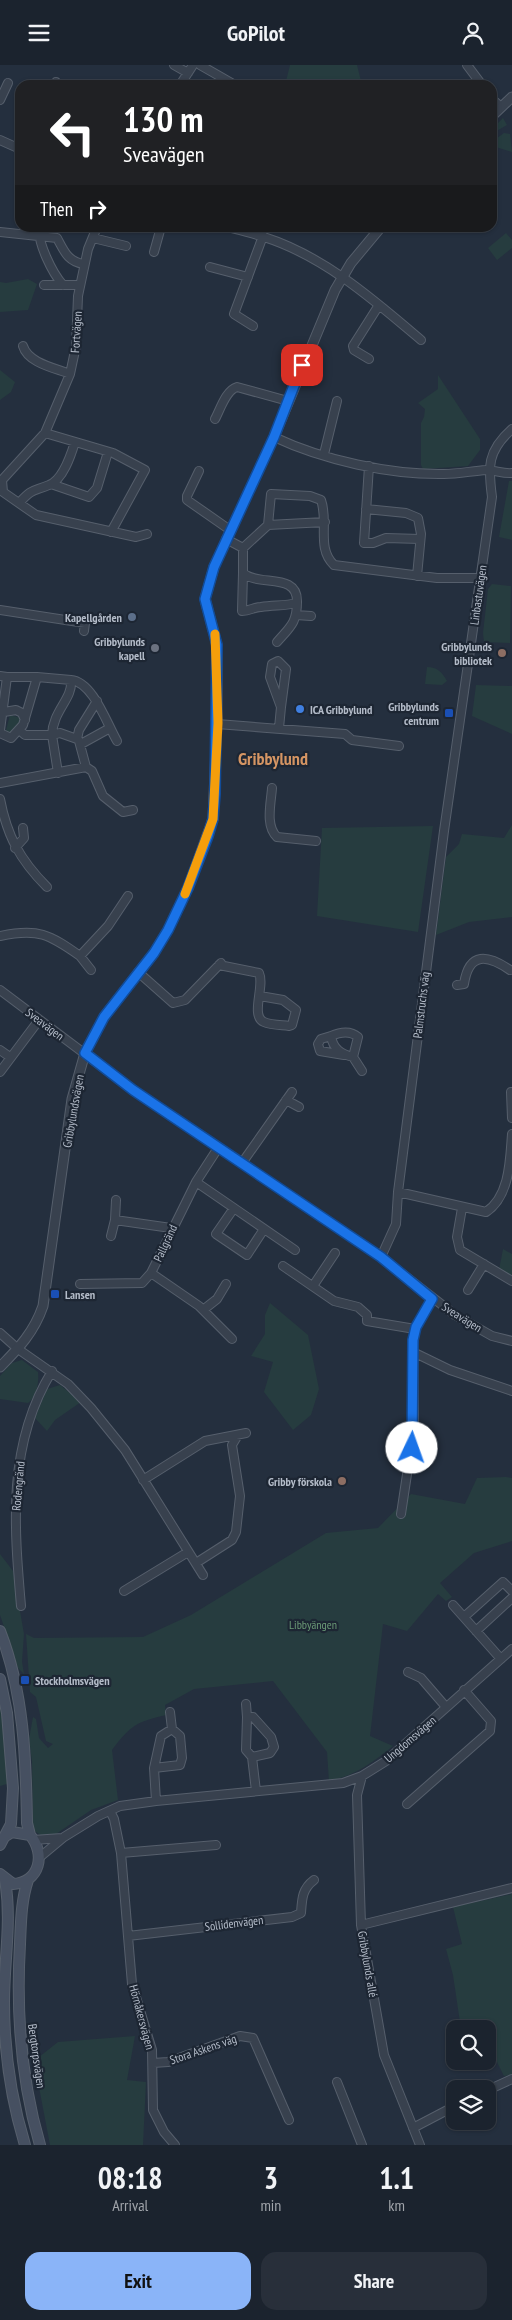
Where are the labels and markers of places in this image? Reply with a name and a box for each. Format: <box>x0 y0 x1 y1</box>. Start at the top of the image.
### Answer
pin <box>281 344 323 386</box>
place label: Kapellgården <box>65 610 122 625</box>
marker: Kapellgården <box>126 611 138 623</box>
place label: Gribbylunds kapell <box>94 634 145 663</box>
place label: Gribbylunds bibliotek <box>441 639 492 668</box>
marker: Gribbylunds kapell <box>149 642 161 654</box>
marker: Gribbylunds bibliotek <box>496 647 508 659</box>
place label: Gribbylunds centrum <box>388 699 439 728</box>
place label: ICA Gribbylund <box>310 702 372 717</box>
marker: ICA Gribbylund <box>294 703 306 715</box>
marker: Gribbylunds centrum <box>443 707 455 719</box>
place label: Lansen <box>65 1287 95 1302</box>
marker: Lansen <box>49 1288 61 1300</box>
place label: Gribby förskola <box>268 1474 332 1489</box>
marker: Gribby förskola <box>336 1475 348 1487</box>
place label: Stockholmsvägen <box>35 1673 110 1688</box>
marker: Stockholmsvägen <box>19 1674 31 1686</box>

